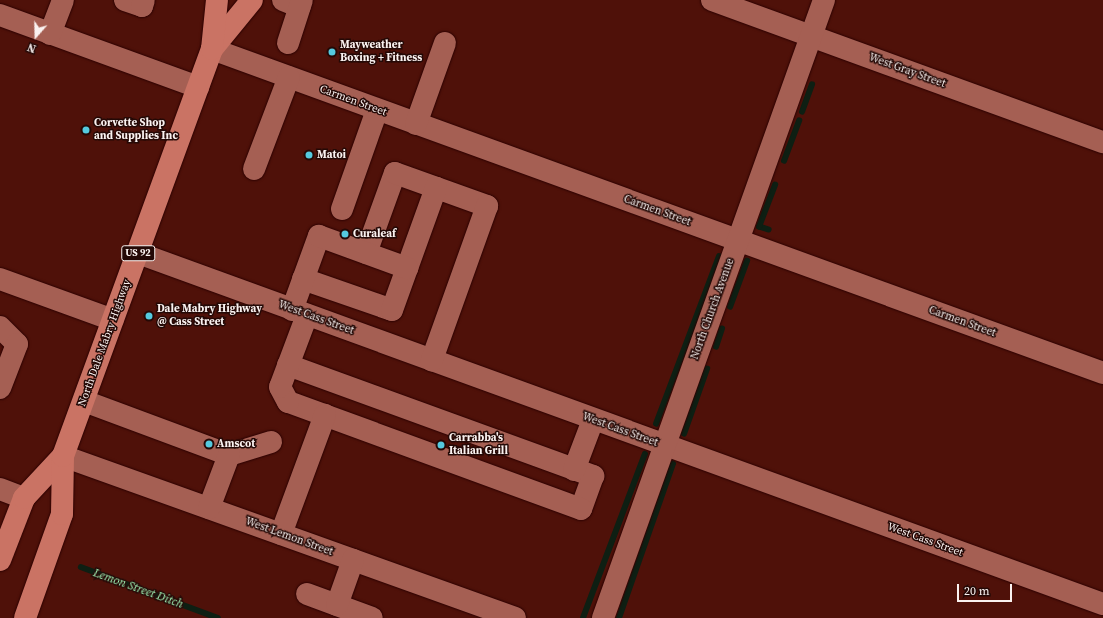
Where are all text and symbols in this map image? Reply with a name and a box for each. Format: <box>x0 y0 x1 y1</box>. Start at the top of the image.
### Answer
north arrow <box>16 16 56 56</box>
text: N <box>25 39 38 56</box>
place label: Mayweather Boxing + Fitness <box>340 39 422 65</box>
marker: Mayweather Boxing + Fitness <box>327 47 337 57</box>
street label: West Gray Street <box>867 51 947 91</box>
street label: Carmen Street <box>318 83 388 119</box>
place label: Corvette Shop and Supplies Inc <box>94 117 178 143</box>
marker: Corvette Shop and Supplies Inc <box>81 125 91 135</box>
place label: Matoi <box>317 148 346 162</box>
marker: Matoi <box>304 150 314 160</box>
street label: Carmen Street <box>622 193 692 229</box>
place label: Curaleaf <box>353 227 396 241</box>
marker: Curaleaf <box>340 229 350 239</box>
road number: US 92 <box>121 245 155 261</box>
street label: North Church Avenue <box>689 257 737 361</box>
street label: North Dale Mabry Highway <box>76 278 134 408</box>
street label: West Cass Street <box>276 298 356 338</box>
place label: Dale Mabry Highway @ Cass Street <box>157 303 262 329</box>
street label: Carmen Street <box>927 304 997 340</box>
marker: Dale Mabry Highway @ Cass Street <box>144 311 154 321</box>
street label: West Cass Street <box>580 410 660 450</box>
place label: Carrabba's Italian Grill <box>449 432 508 458</box>
place label: Amscot <box>217 437 255 451</box>
marker: Amscot <box>204 439 214 449</box>
marker: Carrabba's Italian Grill <box>436 440 446 450</box>
street label: West Lemon Street <box>243 515 335 559</box>
street label: West Cass Street <box>885 520 965 560</box>
water label: Lemon Street Ditch <box>91 566 185 612</box>
scale bar <box>959 576 1014 602</box>
text: 20 m <box>964 583 990 599</box>

